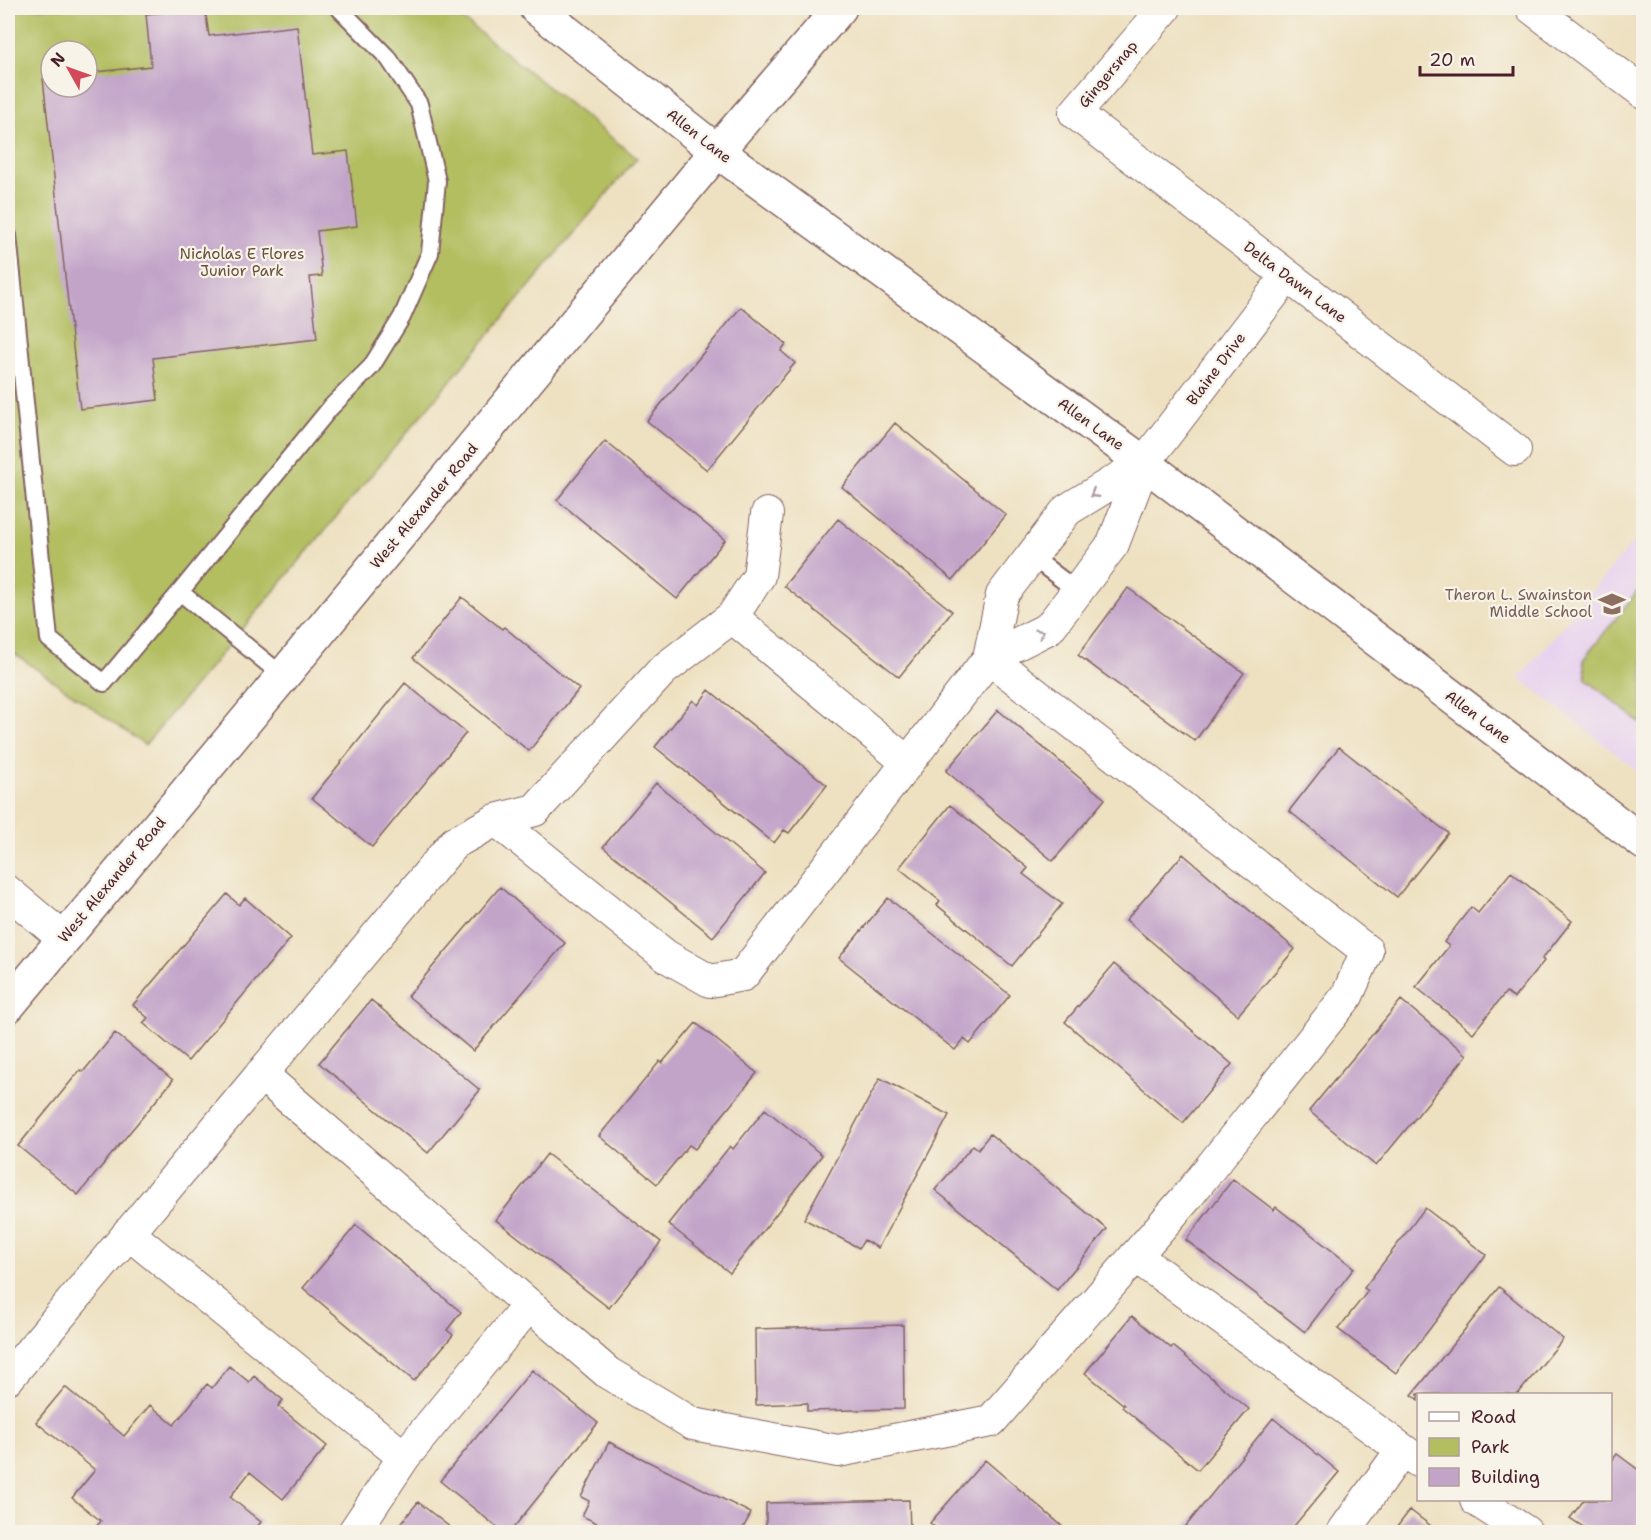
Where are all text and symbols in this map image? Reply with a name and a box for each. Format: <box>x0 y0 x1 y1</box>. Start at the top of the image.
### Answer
street label: Gingersnap <box>1074 36 1142 112</box>
north arrow <box>39 39 99 99</box>
scale bar <box>1420 39 1513 77</box>
text: N <box>46 48 70 71</box>
text: 20 m <box>1429 48 1475 72</box>
street label: Allen Lane <box>662 104 736 168</box>
street label: Delta Dawn Lane <box>1240 237 1350 327</box>
park label: Nicholas E Flores Junior Park <box>180 244 305 281</box>
street label: Blaine Drive <box>1182 328 1250 410</box>
street label: Allen Lane <box>1054 393 1128 455</box>
street label: West Alexander Road <box>365 439 483 573</box>
one-way arrow <box>1090 486 1100 498</box>
place label: Theron L. Swainston Middle School <box>1445 585 1592 622</box>
school or university icon: Theron L. Swainston Middle School <box>1597 589 1627 619</box>
one-way arrow <box>1034 628 1045 640</box>
street label: Allen Lane <box>1441 686 1515 748</box>
street label: West Alexander Road <box>53 813 171 947</box>
legend <box>1417 1393 1612 1501</box>
text: Road <box>1471 1405 1516 1429</box>
text: Park <box>1471 1435 1510 1459</box>
text: Building <box>1471 1465 1540 1489</box>

